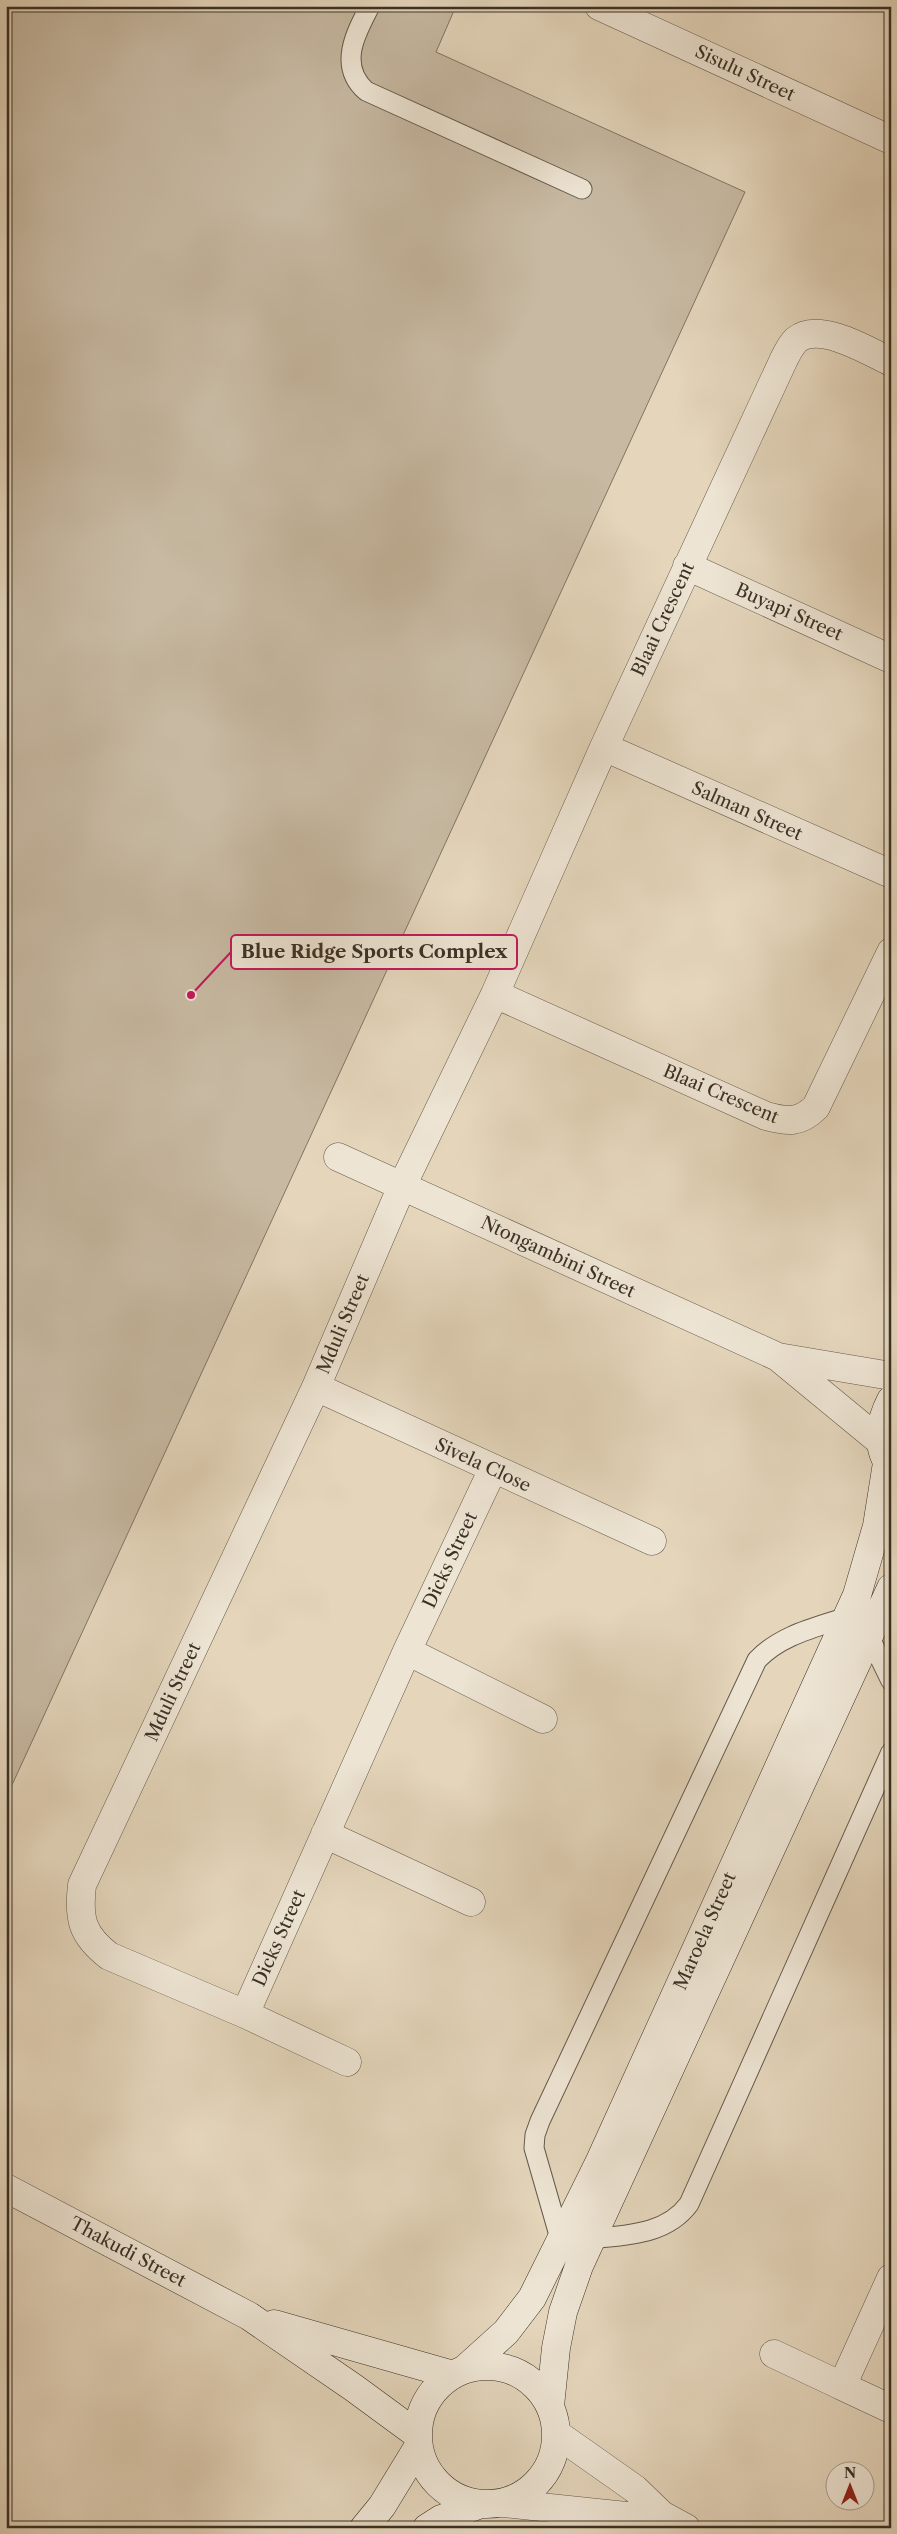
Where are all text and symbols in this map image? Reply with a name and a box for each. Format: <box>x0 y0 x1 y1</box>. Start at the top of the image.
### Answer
street label: Sisulu Street <box>692 40 799 106</box>
street label: Blaai Crescent <box>627 558 699 680</box>
street label: Buyapi Street <box>732 579 847 646</box>
street label: Salman Street <box>688 777 806 845</box>
callout: Blue Ridge Sports Complex <box>231 935 517 969</box>
text: Blue Ridge Sports Complex <box>241 940 508 963</box>
street label: Blaai Crescent <box>660 1060 783 1128</box>
street label: Ntongambini Street <box>477 1212 639 1303</box>
street label: Mduli Street <box>312 1270 374 1377</box>
street label: Sivela Close <box>432 1433 534 1497</box>
street label: Dicks Street <box>418 1508 482 1612</box>
street label: Mduli Street <box>141 1639 206 1745</box>
street label: Maroela Street <box>669 1868 741 1993</box>
street label: Dicks Street <box>248 1886 310 1990</box>
street label: Thakudi Street <box>66 2212 190 2292</box>
north arrow <box>824 2462 874 2512</box>
text: N <box>844 2464 856 2482</box>

